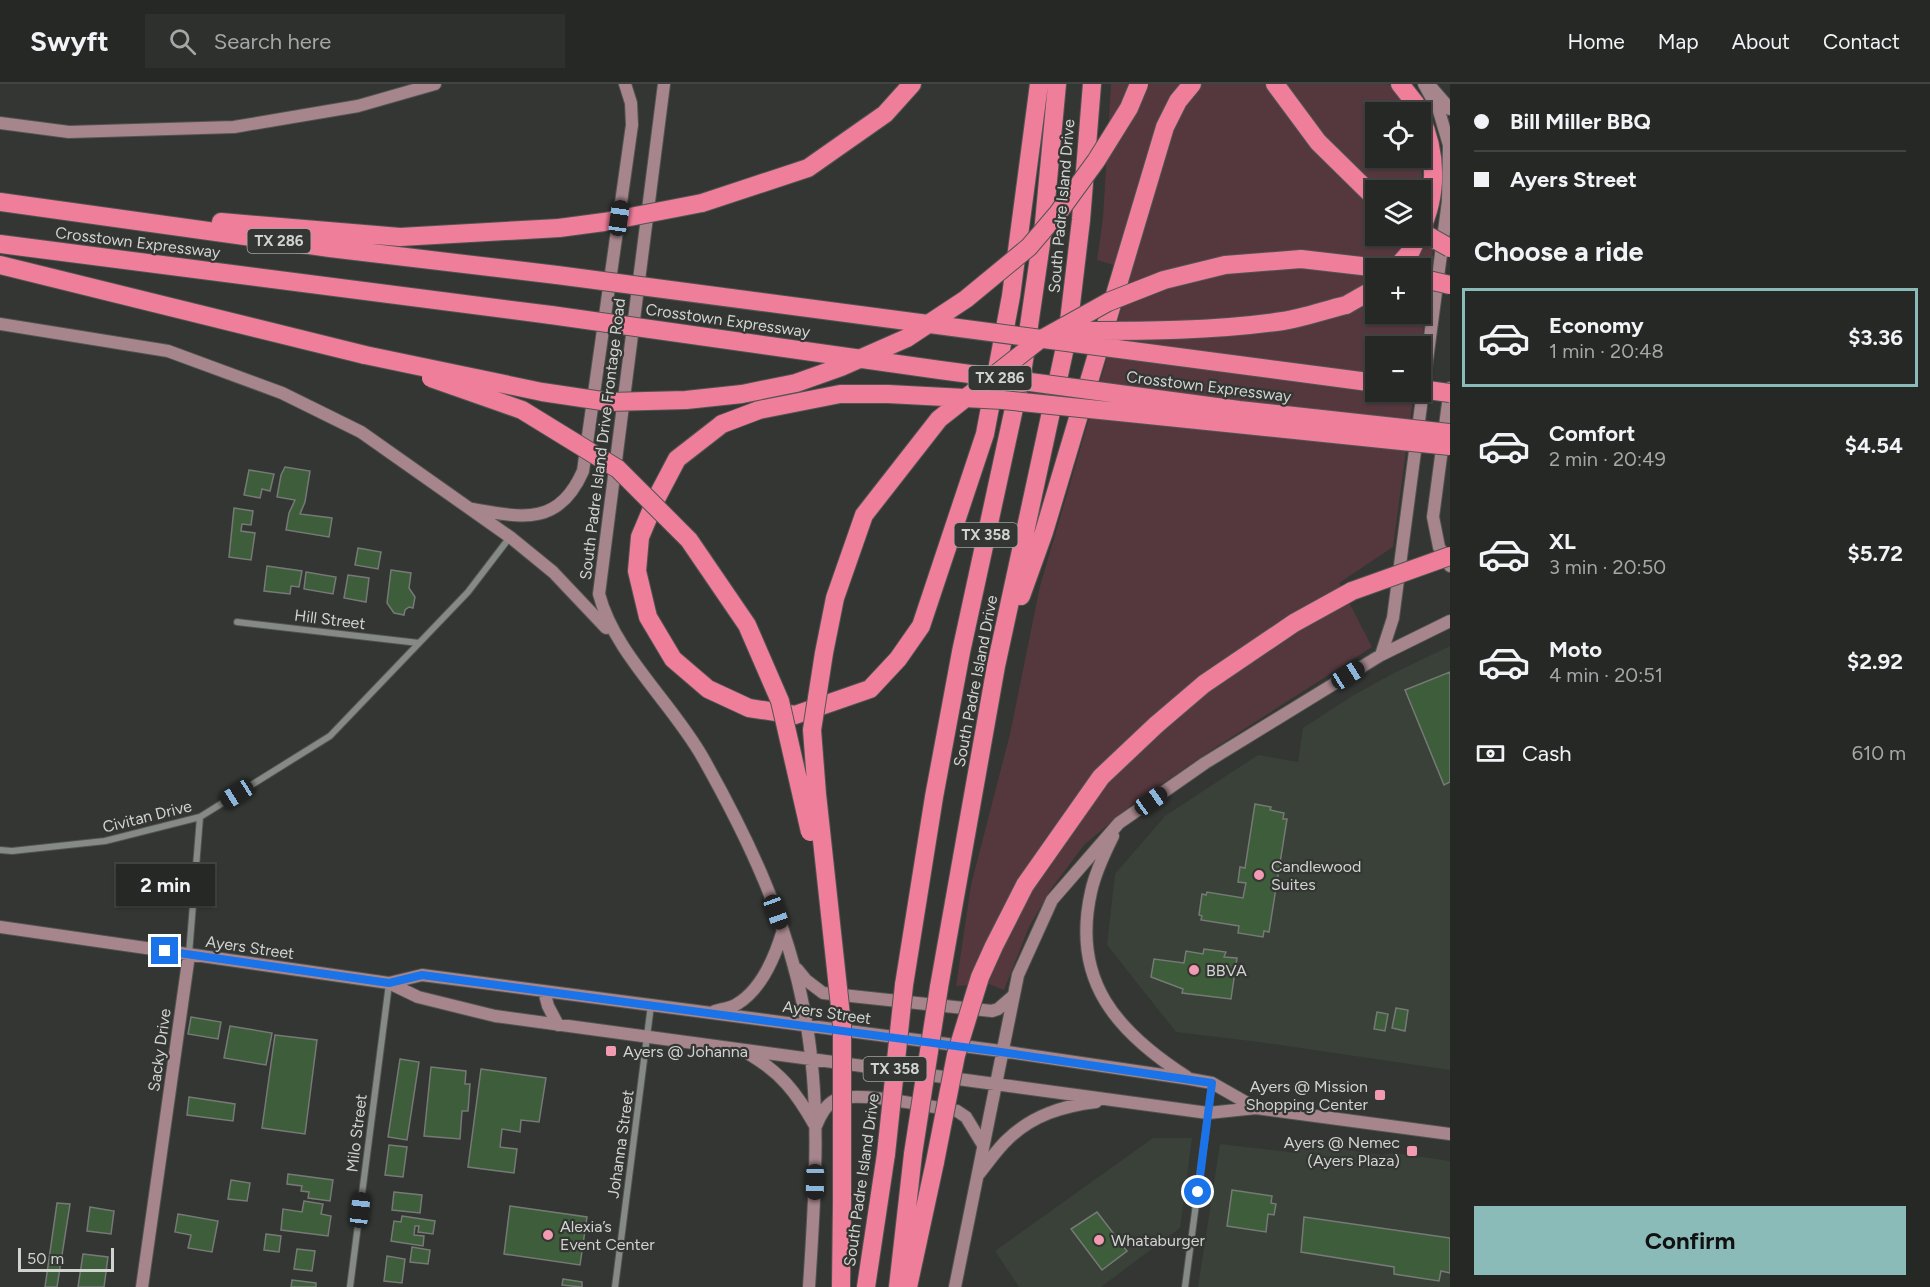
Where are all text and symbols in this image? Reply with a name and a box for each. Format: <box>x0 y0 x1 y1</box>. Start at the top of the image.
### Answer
search box <box>145 14 565 68</box>
text: Swyft <box>30 24 109 58</box>
icon: search <box>166 25 199 58</box>
text: Search here <box>214 28 331 55</box>
text: Home <box>1568 29 1625 54</box>
text: Map <box>1658 29 1699 54</box>
text: About <box>1732 29 1790 54</box>
text: Contact <box>1823 29 1900 54</box>
map controls <box>1365 102 1431 402</box>
button: locate <box>1365 102 1431 168</box>
text: Bill Miller BBQ <box>1510 108 1651 135</box>
street label: South Padre Island Drive <box>1044 118 1079 294</box>
text: Ayers Street <box>1510 166 1637 193</box>
button: layers <box>1365 180 1431 246</box>
car <box>608 199 630 237</box>
street label: Crosstown Expressway <box>54 223 222 262</box>
road number: TX 286 <box>248 229 310 253</box>
text: Choose a ride <box>1474 235 1643 268</box>
button: + <box>1365 258 1431 324</box>
street label: South Padre Island Drive Frontage Road <box>576 297 629 581</box>
street label: Crosstown Expressway <box>644 300 812 342</box>
icon: car <box>1477 311 1531 365</box>
text: Economy <box>1549 312 1644 339</box>
text: $3.36 <box>1848 324 1903 351</box>
button: − <box>1365 336 1431 402</box>
text: 1 min · 20:48 <box>1549 339 1664 363</box>
road number: TX 286 <box>968 366 1032 390</box>
street label: Crosstown Expressway <box>1125 367 1293 406</box>
icon: car <box>1477 419 1531 473</box>
text: Comfort <box>1549 420 1635 447</box>
text: $4.54 <box>1845 432 1903 459</box>
text: 2 min · 20:49 <box>1549 447 1666 471</box>
road number: TX 358 <box>954 523 1018 547</box>
icon: car <box>1477 527 1531 581</box>
text: XL <box>1549 528 1576 555</box>
text: $5.72 <box>1848 540 1903 567</box>
text: 3 min · 20:50 <box>1549 555 1666 579</box>
street label: South Padre Island Drive <box>950 593 1002 769</box>
street label: Hill Street <box>293 606 367 633</box>
icon: car <box>1477 635 1531 689</box>
text: Moto <box>1549 636 1602 663</box>
text: $2.92 <box>1847 648 1903 675</box>
car <box>1328 658 1368 692</box>
text: 4 min · 20:51 <box>1549 663 1663 687</box>
icon: cash <box>1474 737 1507 770</box>
text: Cash <box>1522 740 1572 767</box>
text: 610 m <box>1852 741 1906 765</box>
car <box>217 777 257 811</box>
car <box>1131 783 1171 819</box>
street label: Civitan Drive <box>101 796 194 837</box>
place label: Candlewood Suites <box>1271 857 1361 894</box>
callout: 2 min <box>116 864 214 906</box>
marker: Candlewood Suites <box>1252 868 1266 882</box>
text: 2 min <box>140 873 191 897</box>
car <box>761 892 791 932</box>
street label: Ayers Street <box>204 932 295 963</box>
route end <box>151 937 178 964</box>
place label: BBVA <box>1206 961 1247 980</box>
marker: BBVA <box>1187 963 1201 977</box>
street label: Ayers Street <box>781 997 872 1028</box>
street label: Sacky Drive <box>144 1007 175 1093</box>
place label: Ayers @ Johanna <box>623 1042 748 1061</box>
marker: Ayers @ Johanna <box>604 1044 618 1058</box>
road number: TX 358 <box>864 1057 926 1081</box>
place label: Ayers @ Mission Shopping Center <box>1246 1077 1369 1114</box>
marker: Ayers @ Mission Shopping Center <box>1373 1088 1387 1102</box>
street label: Johanna Street <box>603 1089 638 1200</box>
street label: South Padre Island Drive <box>840 1092 883 1268</box>
street label: Milo Street <box>342 1093 371 1173</box>
place label: Ayers @ Nemec (Ayers Plaza) <box>1284 1133 1400 1170</box>
marker: Ayers @ Nemec (Ayers Plaza) <box>1405 1144 1419 1158</box>
car <box>806 1164 824 1200</box>
route start <box>1184 1178 1211 1205</box>
car <box>349 1191 371 1229</box>
button: Confirm <box>1474 1206 1906 1275</box>
place label: Alexia’s Event Center <box>560 1217 655 1254</box>
marker: Alexia’s Event Center <box>541 1228 555 1242</box>
place label: Whataburger <box>1111 1231 1205 1250</box>
marker: Whataburger <box>1092 1233 1106 1247</box>
scale bar <box>18 1245 114 1272</box>
text: 50 m <box>27 1249 64 1268</box>

